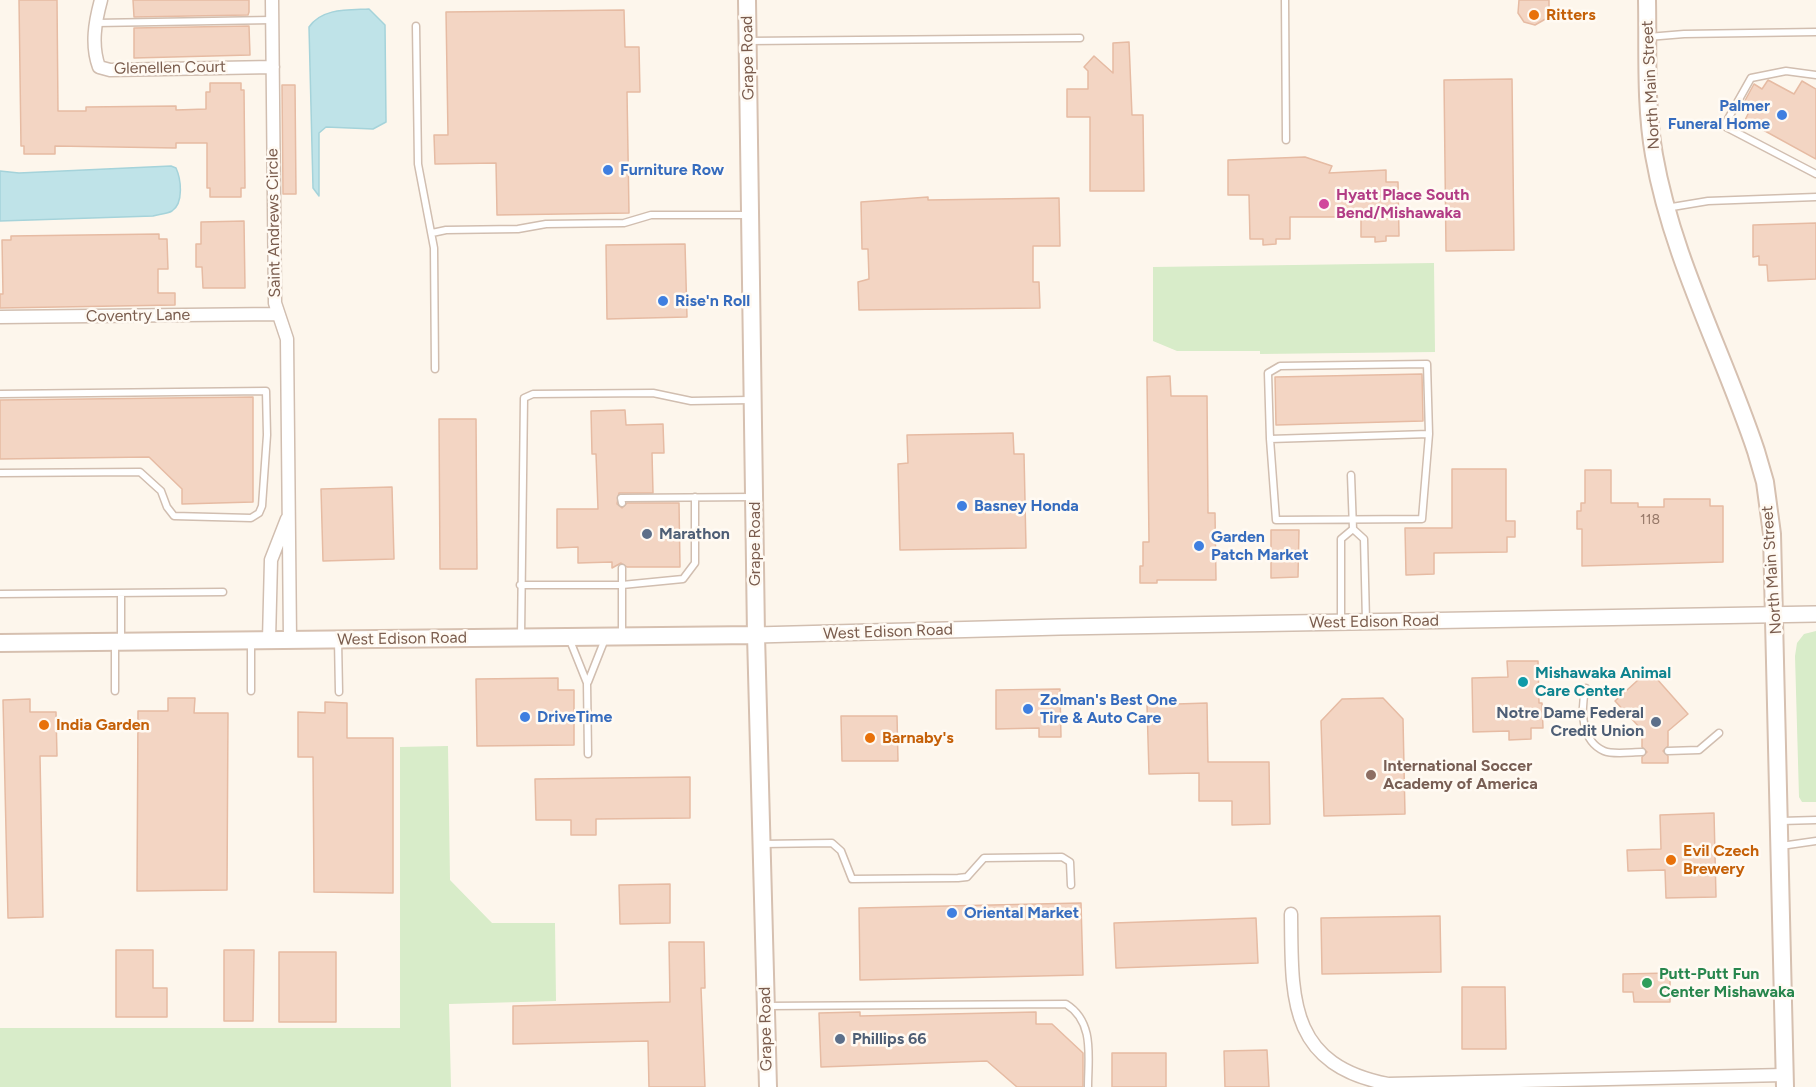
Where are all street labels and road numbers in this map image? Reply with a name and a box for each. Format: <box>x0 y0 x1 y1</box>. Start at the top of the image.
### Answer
street label: Grape Road <box>738 15 758 101</box>
street label: North Main Street <box>1638 20 1664 150</box>
street label: Glenellen Court <box>114 57 226 79</box>
street label: Saint Andrews Circle <box>263 148 285 298</box>
street label: Coventry Lane <box>86 305 190 327</box>
street label: Grape Road <box>745 502 765 586</box>
street label: North Main Street <box>1758 505 1786 635</box>
street label: West Edison Road <box>1309 611 1439 633</box>
street label: West Edison Road <box>823 620 953 644</box>
street label: West Edison Road <box>337 628 467 650</box>
street label: Grape Road <box>756 986 776 1072</box>

